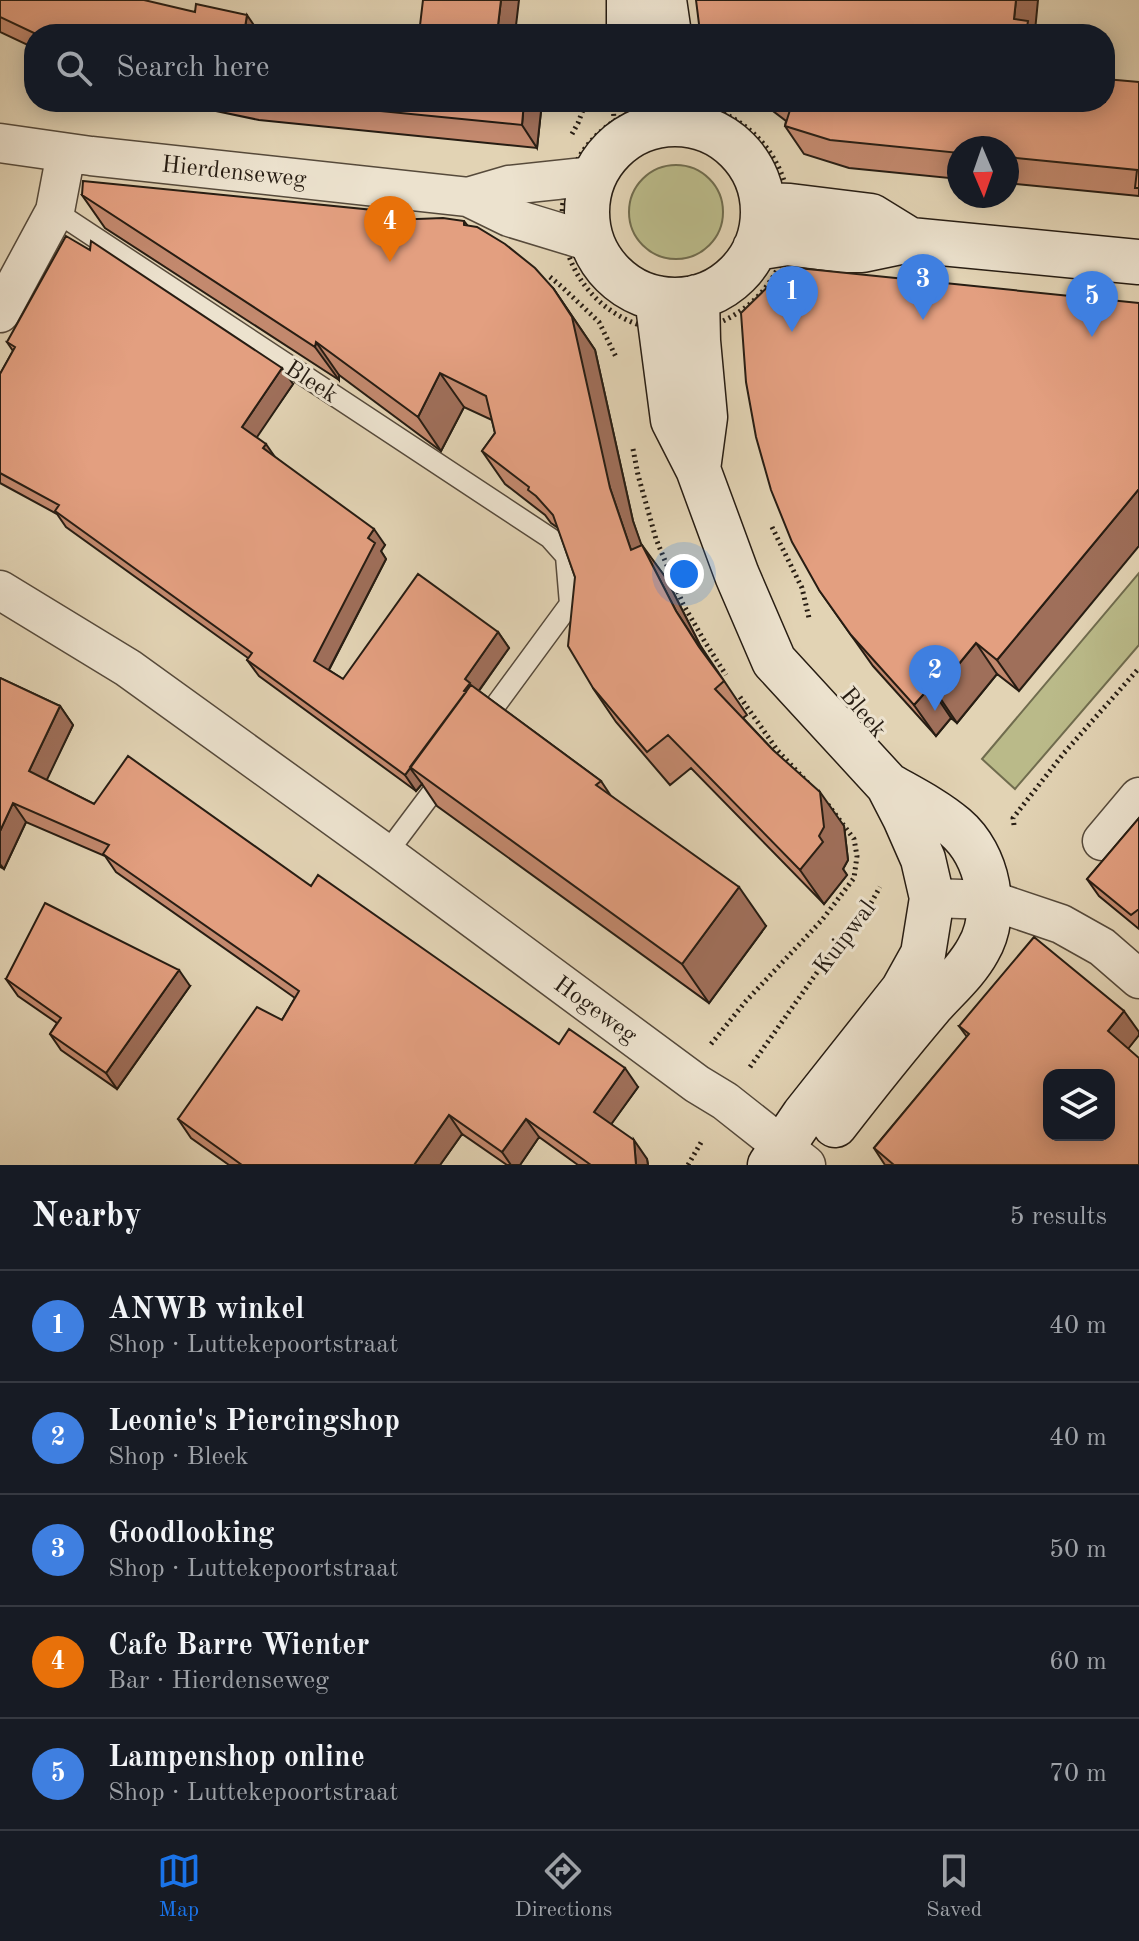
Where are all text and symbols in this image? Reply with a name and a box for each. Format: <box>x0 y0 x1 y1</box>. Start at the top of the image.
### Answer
search box <box>24 24 1115 112</box>
icon: search <box>52 46 96 90</box>
text: Search here <box>116 53 270 83</box>
north arrow <box>947 136 1019 208</box>
street label: Hierdenseweg <box>160 153 308 193</box>
pin: 4 <box>364 196 416 262</box>
pin: 3 <box>897 254 949 320</box>
pin: 1 <box>766 266 818 332</box>
pin: 5 <box>1066 271 1118 337</box>
street label: Bleek <box>280 357 342 408</box>
your location <box>664 554 704 594</box>
pin: 2 <box>909 645 961 711</box>
street label: Bleek <box>835 684 890 743</box>
street label: Kuipwal <box>810 897 881 980</box>
street label: Hogeweg <box>549 973 641 1049</box>
map controls <box>1043 1069 1115 1141</box>
button: layers <box>1043 1069 1115 1141</box>
text: Nearby <box>32 1200 142 1234</box>
text: 5 results <box>1009 1204 1107 1230</box>
text: ANWB winkel <box>108 1295 305 1325</box>
text: 1 <box>50 1313 66 1339</box>
text: 40 m <box>1049 1313 1107 1339</box>
text: Shop · Luttekepoortstraat <box>108 1332 398 1358</box>
text: Leonie's Piercingshop <box>108 1407 400 1437</box>
text: 2 <box>50 1425 66 1451</box>
text: 40 m <box>1049 1425 1107 1451</box>
text: Shop · Bleek <box>108 1444 249 1470</box>
text: Goodlooking <box>108 1519 274 1549</box>
text: 3 <box>50 1537 66 1563</box>
text: 50 m <box>1049 1537 1107 1563</box>
text: Shop · Luttekepoortstraat <box>108 1556 398 1582</box>
text: Cafe Barre Wienter <box>108 1631 369 1661</box>
text: 4 <box>50 1649 66 1675</box>
text: 60 m <box>1049 1649 1107 1675</box>
text: Bar · Hierdenseweg <box>108 1668 329 1694</box>
text: Lampenshop online <box>108 1743 365 1773</box>
text: 5 <box>50 1761 66 1787</box>
text: 70 m <box>1049 1761 1107 1787</box>
text: Shop · Luttekepoortstraat <box>108 1780 398 1806</box>
tab: Map <box>157 1849 201 1924</box>
tab: Directions <box>515 1849 612 1924</box>
tab: Saved <box>926 1849 982 1924</box>

